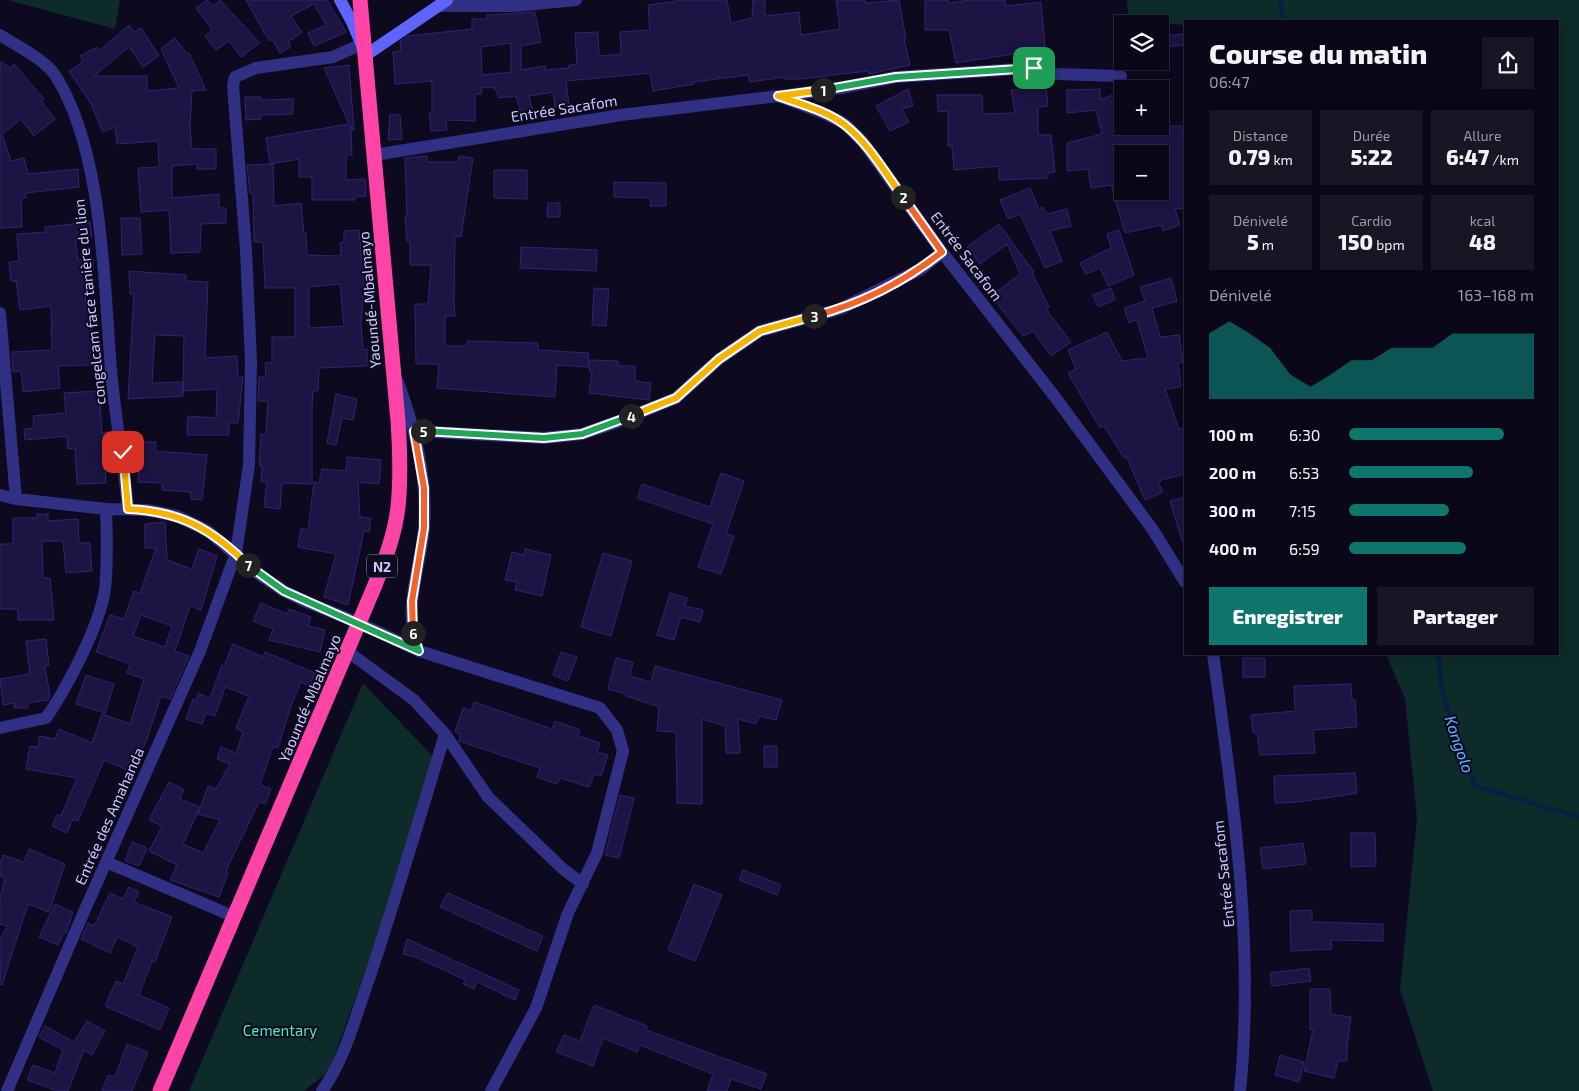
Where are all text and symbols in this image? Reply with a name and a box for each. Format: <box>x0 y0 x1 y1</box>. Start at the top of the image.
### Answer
map controls <box>1114 15 1169 200</box>
button: layers <box>1114 15 1169 70</box>
text: Course du matin <box>1209 36 1427 70</box>
button: share <box>1482 37 1534 89</box>
pin <box>1013 47 1055 89</box>
icon: arrive <box>1020 54 1048 82</box>
text: 06:47 <box>1209 72 1250 91</box>
pin: 1 <box>810 78 836 102</box>
button: + <box>1114 80 1169 135</box>
text: 1 <box>820 82 827 99</box>
street label: Entrée Sacafom <box>509 91 619 125</box>
text: Distance <box>1233 127 1288 144</box>
text: Durée <box>1353 127 1390 144</box>
text: Allure <box>1464 127 1501 144</box>
text: 0.79 <box>1228 144 1270 169</box>
text: 5:22 <box>1350 144 1393 169</box>
text: 6:47 <box>1446 144 1489 169</box>
button: − <box>1114 145 1169 200</box>
text: km <box>1270 151 1293 168</box>
text: /km <box>1489 151 1519 168</box>
pin: 2 <box>890 184 916 210</box>
text: 2 <box>899 189 908 206</box>
street label: congelcam face tanière du lion <box>69 198 109 406</box>
street label: Entrée Sacafom <box>927 208 1007 304</box>
text: Dénivelé <box>1233 212 1288 229</box>
text: Cardio <box>1351 212 1392 229</box>
text: kcal <box>1470 212 1495 229</box>
text: 5 <box>1247 229 1259 254</box>
text: 150 <box>1338 229 1373 254</box>
text: 48 <box>1469 229 1496 254</box>
street label: Yaoundé-Mbalmayo <box>354 231 384 369</box>
text: m <box>1259 236 1274 253</box>
text: bpm <box>1373 236 1405 253</box>
text: Dénivelé <box>1209 285 1272 304</box>
text: 163–168 m <box>1458 285 1534 304</box>
pin: 3 <box>802 304 826 328</box>
text: 3 <box>811 308 818 325</box>
pin: 4 <box>618 404 644 428</box>
text: 4 <box>627 408 636 425</box>
pin: 5 <box>410 418 436 444</box>
text: 5 <box>420 423 427 440</box>
text: 100 m <box>1209 425 1254 444</box>
text: 6:30 <box>1289 425 1320 444</box>
pin <box>102 431 144 473</box>
icon: check <box>109 438 137 466</box>
text: 200 m <box>1209 463 1256 482</box>
text: 6:53 <box>1289 463 1319 482</box>
text: 300 m <box>1209 501 1256 520</box>
text: 7:15 <box>1289 501 1316 520</box>
text: 400 m <box>1209 539 1257 558</box>
text: 6:59 <box>1289 539 1320 558</box>
pin: 7 <box>236 552 260 578</box>
road number: N2 <box>367 554 397 578</box>
text: 7 <box>245 557 252 574</box>
button: Enregistrer <box>1209 587 1367 645</box>
button: Partager <box>1377 587 1534 645</box>
pin: 6 <box>400 620 426 646</box>
text: 6 <box>409 625 418 642</box>
street label: Yaoundé-Mbalmayo <box>274 631 344 765</box>
water label: Kongolo <box>1441 713 1479 775</box>
street label: Entrée des Amahanda <box>71 744 147 888</box>
street label: Entrée Sacafom <box>1208 820 1238 928</box>
park label: Cementary <box>243 1021 317 1039</box>

